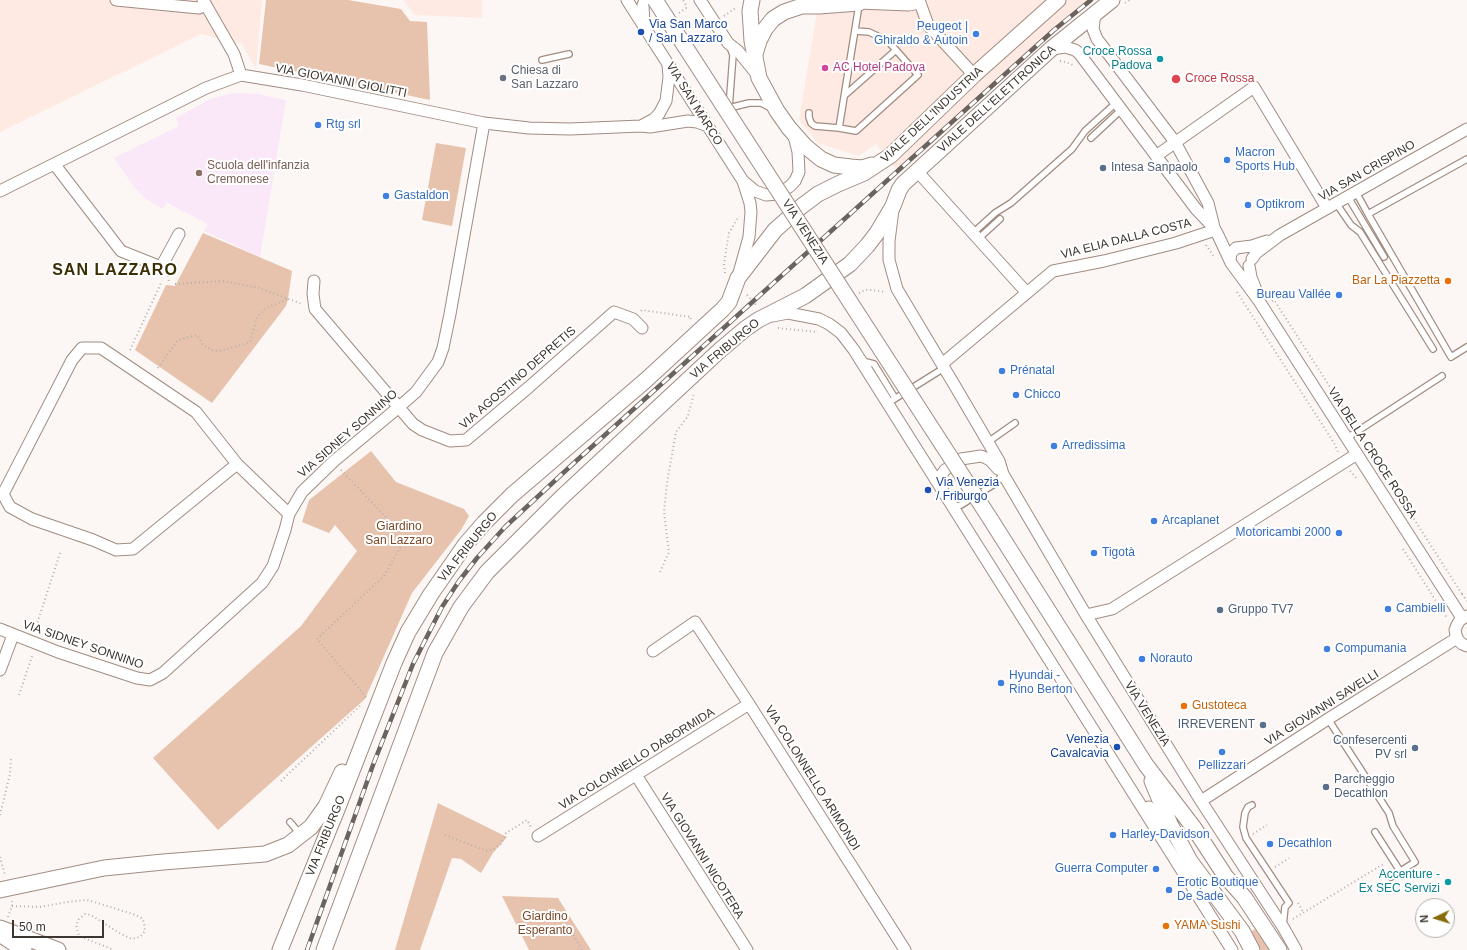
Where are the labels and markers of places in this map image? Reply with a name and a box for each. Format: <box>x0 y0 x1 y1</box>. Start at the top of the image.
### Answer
place label: Via San Marco / San Lazzaro <box>649 18 727 46</box>
place label: Peugeot | Ghiraldo & Autoin <box>874 20 968 48</box>
marker: Via San Marco / San Lazzaro <box>636 27 646 37</box>
marker: Peugeot | Ghiraldo & Autoin <box>971 29 981 39</box>
place label: Croce Rossa Padova <box>1083 45 1152 73</box>
marker: Croce Rossa Padova <box>1155 54 1165 64</box>
place label: AC Hotel Padova <box>833 61 925 75</box>
marker: AC Hotel Padova <box>820 63 830 73</box>
place label: Chiesa di San Lazzaro <box>511 64 578 92</box>
place label: Croce Rossa <box>1185 72 1254 86</box>
marker: Chiesa di San Lazzaro <box>498 73 508 83</box>
marker: Croce Rossa <box>1170 73 1182 85</box>
place label: Rtg srl <box>326 118 361 132</box>
marker: Rtg srl <box>313 120 323 130</box>
place label: Macron Sports Hub <box>1235 146 1295 174</box>
marker: Macron Sports Hub <box>1222 155 1232 165</box>
place label: Scuola dell'infanzia Cremonese <box>207 159 309 187</box>
place label: Intesa Sanpaolo <box>1111 161 1198 175</box>
marker: Intesa Sanpaolo <box>1098 163 1108 173</box>
marker: Scuola dell'infanzia Cremonese <box>194 168 204 178</box>
place label: Gastaldon <box>394 189 449 203</box>
marker: Gastaldon <box>381 191 391 201</box>
place label: Optikrom <box>1256 198 1305 212</box>
marker: Optikrom <box>1243 200 1253 210</box>
place label: Bar La Piazzetta <box>1352 274 1440 288</box>
marker: Bar La Piazzetta <box>1443 276 1453 286</box>
place label: Bureau Vallée <box>1257 288 1331 302</box>
marker: Bureau Vallée <box>1334 290 1344 300</box>
place label: Prénatal <box>1010 364 1055 378</box>
marker: Prénatal <box>997 366 1007 376</box>
place label: Chicco <box>1024 388 1061 402</box>
marker: Chicco <box>1011 390 1021 400</box>
place label: Arredissima <box>1062 439 1125 453</box>
marker: Arredissima <box>1049 441 1059 451</box>
place label: Via Venezia / Friburgo <box>936 476 999 504</box>
marker: Via Venezia / Friburgo <box>923 485 933 495</box>
place label: Arcaplanet <box>1162 514 1219 528</box>
marker: Arcaplanet <box>1149 516 1159 526</box>
place label: Motoricambi 2000 <box>1236 526 1331 540</box>
marker: Motoricambi 2000 <box>1334 528 1344 538</box>
place label: Tigotà <box>1102 546 1135 560</box>
marker: Tigotà <box>1089 548 1099 558</box>
place label: Cambielli <box>1396 602 1445 616</box>
place label: Gruppo TV7 <box>1228 603 1293 617</box>
marker: Cambielli <box>1383 604 1393 614</box>
marker: Gruppo TV7 <box>1215 605 1225 615</box>
place label: Compumania <box>1335 642 1406 656</box>
marker: Compumania <box>1322 644 1332 654</box>
place label: Norauto <box>1150 652 1193 666</box>
marker: Norauto <box>1137 654 1147 664</box>
place label: Hyundai - Rino Berton <box>1009 669 1072 697</box>
marker: Hyundai - Rino Berton <box>996 678 1006 688</box>
place label: Gustoteca <box>1192 699 1247 713</box>
marker: Gustoteca <box>1179 701 1189 711</box>
place label: IRREVERENT <box>1178 718 1255 732</box>
marker: IRREVERENT <box>1258 720 1268 730</box>
place label: Venezia Cavalcavia <box>1050 733 1109 761</box>
place label: Confesercenti PV srl <box>1333 734 1407 762</box>
marker: Venezia Cavalcavia <box>1112 742 1122 752</box>
marker: Confesercenti PV srl <box>1410 743 1420 753</box>
marker: Pellizzari <box>1217 747 1227 757</box>
place label: Pellizzari <box>1198 759 1246 773</box>
place label: Parcheggio Decathlon <box>1334 773 1395 801</box>
marker: Parcheggio Decathlon <box>1321 782 1331 792</box>
place label: Harley-Davidson <box>1121 828 1210 842</box>
marker: Harley-Davidson <box>1108 830 1118 840</box>
place label: Decathlon <box>1278 837 1332 851</box>
marker: Decathlon <box>1265 839 1275 849</box>
place label: Guerra Computer <box>1055 862 1148 876</box>
marker: Guerra Computer <box>1151 864 1161 874</box>
place label: Accenture - Ex SEC Servizi <box>1359 868 1440 896</box>
place label: Erotic Boutique De Sade <box>1177 876 1258 904</box>
marker: Accenture - Ex SEC Servizi <box>1443 877 1453 887</box>
marker: Erotic Boutique De Sade <box>1164 885 1174 895</box>
place label: YAMA Sushi <box>1174 919 1240 933</box>
marker: YAMA Sushi <box>1161 921 1171 931</box>

